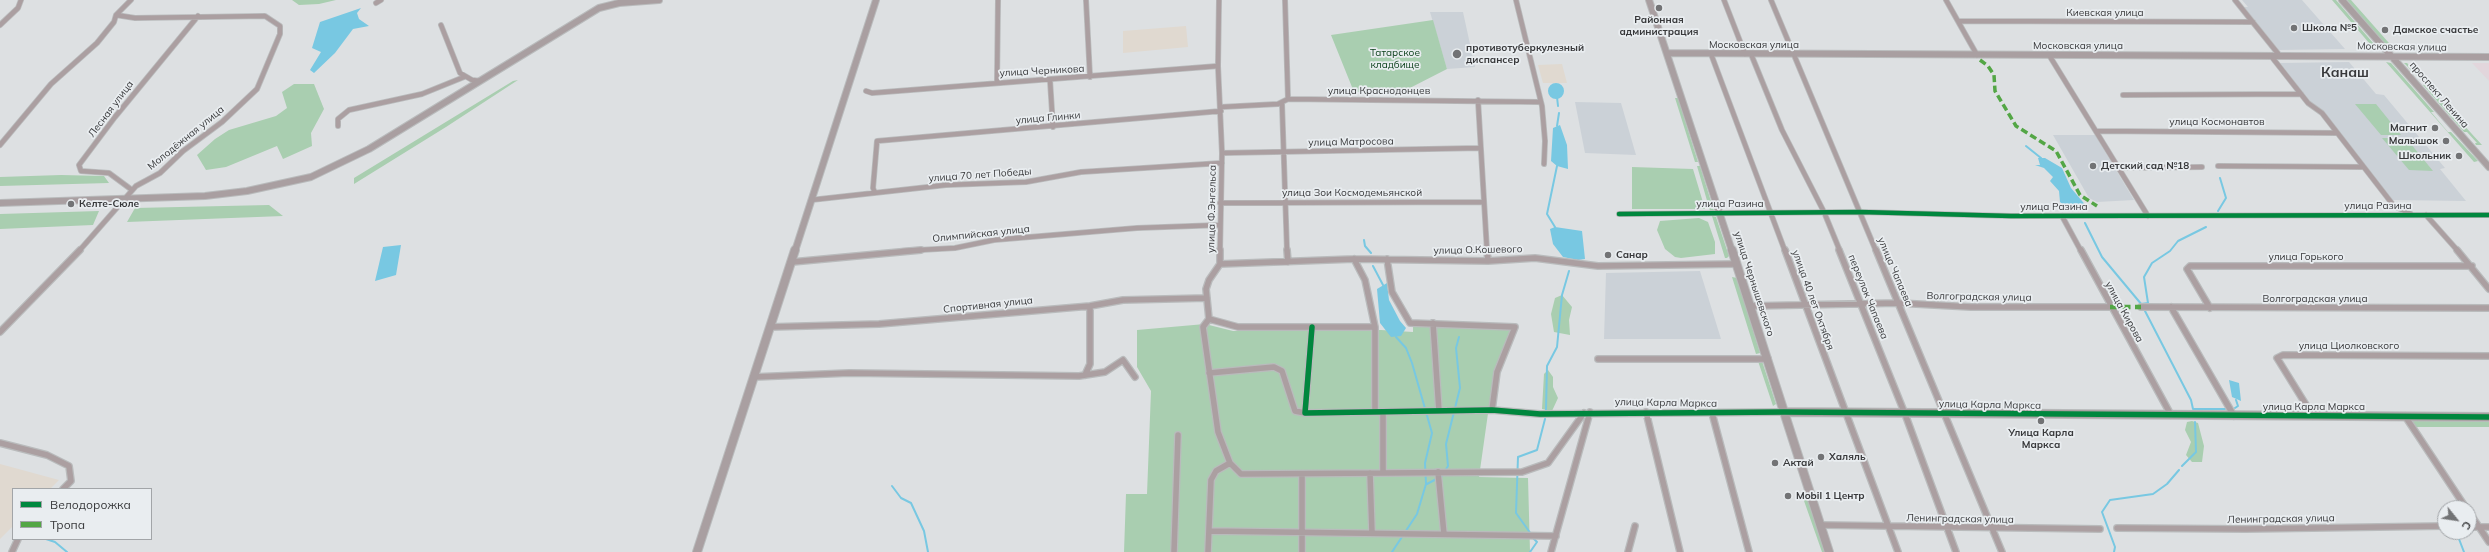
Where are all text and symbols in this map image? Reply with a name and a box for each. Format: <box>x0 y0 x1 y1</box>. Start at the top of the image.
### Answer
marker: Районная администрация <box>1654 3 1664 13</box>
street label: Киевская улица <box>2066 7 2144 19</box>
place label: Районная администрация <box>1619 14 1699 38</box>
place label: Школа №5 <box>2302 22 2357 34</box>
marker: Школа №5 <box>2289 23 2299 33</box>
place label: Дамское счастье <box>2393 24 2478 36</box>
marker: Дамское счастье <box>2380 25 2390 35</box>
street label: Московская улица <box>1709 39 1799 51</box>
street label: Московская улица <box>2033 40 2123 52</box>
street label: Московская улица <box>2357 40 2447 54</box>
place label: противотуберкулезный диспансер <box>1466 42 1584 66</box>
park label: Татарское кладбище <box>1370 47 1420 70</box>
marker: противотуберкулезный диспансер <box>1451 48 1463 60</box>
street label: проспект Ленина <box>2407 59 2471 131</box>
street label: улица Черникова <box>999 63 1085 79</box>
district label: Канаш <box>2321 65 2369 81</box>
street label: Лесная улица <box>86 78 136 140</box>
street label: улица Краснодонцев <box>1328 85 1430 97</box>
street label: Молодёжная улица <box>145 103 227 173</box>
street label: улица Глинки <box>1015 109 1081 127</box>
street label: улица Космонавтов <box>2169 116 2265 128</box>
place label: Магнит <box>2390 122 2427 134</box>
marker: Магнит <box>2430 123 2440 133</box>
street label: улица Матросова <box>1308 135 1394 149</box>
place label: Малышок <box>2389 135 2438 147</box>
marker: Малышок <box>2441 136 2451 146</box>
place label: Школьник <box>2399 150 2451 162</box>
marker: Школьник <box>2454 151 2464 161</box>
place label: Детский сад №18 <box>2101 160 2189 172</box>
marker: Детский сад №18 <box>2088 161 2098 171</box>
street label: улица 70 лет Победы <box>928 165 1032 185</box>
street label: улица Ф.Энгельса <box>1205 165 1219 253</box>
street label: улица Зои Космодемьянской <box>1282 187 1422 199</box>
place label: Келте-Сюле <box>79 198 139 210</box>
street label: улица Разина <box>1696 198 1764 210</box>
marker: Келте-Сюле <box>66 199 76 209</box>
street label: улица Разина <box>2344 200 2412 212</box>
street label: улица Разина <box>2020 201 2088 213</box>
street label: Олимпийская улица <box>932 223 1030 245</box>
street label: улица Чернышевского <box>1731 230 1777 338</box>
street label: улица Чапаева <box>1875 236 1915 308</box>
street label: улица О.Кошевого <box>1433 243 1523 257</box>
street label: улица 40 лет Октября <box>1789 248 1837 352</box>
place label: Санар <box>1616 249 1648 261</box>
marker: Санар <box>1603 250 1613 260</box>
street label: улица Горького <box>2269 251 2343 263</box>
street label: переулок Чапаева <box>1846 253 1890 341</box>
street label: улица Кирова <box>2102 279 2146 345</box>
street label: Волгоградская улица <box>1926 290 2032 304</box>
street label: Волгоградская улица <box>2262 293 2368 305</box>
street label: Спортивная улица <box>943 294 1033 316</box>
street label: улица Циолковского <box>2299 340 2399 352</box>
street label: улица Карла Маркса <box>1615 396 1717 410</box>
street label: улица Карла Маркса <box>1939 398 2041 412</box>
street label: улица Карла Маркса <box>2263 401 2365 413</box>
marker: Улица Карла Маркса <box>2036 416 2046 426</box>
place label: Улица Карла Маркса <box>2008 427 2074 450</box>
place label: Халяль <box>1829 451 1866 463</box>
marker: Халяль <box>1816 452 1826 462</box>
place label: Актай <box>1783 457 1814 469</box>
marker: Актай <box>1770 458 1780 468</box>
legend <box>12 488 152 540</box>
place label: Mobil 1 Центр <box>1796 490 1865 502</box>
marker: Mobil 1 Центр <box>1783 491 1793 501</box>
text: Велодорожка <box>50 497 131 512</box>
north arrow <box>2437 500 2477 540</box>
street label: Ленинградская улица <box>1906 512 2014 526</box>
street label: Ленинградская улица <box>2227 512 2335 526</box>
text: Тропа <box>50 517 85 532</box>
text: С <box>2459 519 2474 532</box>

